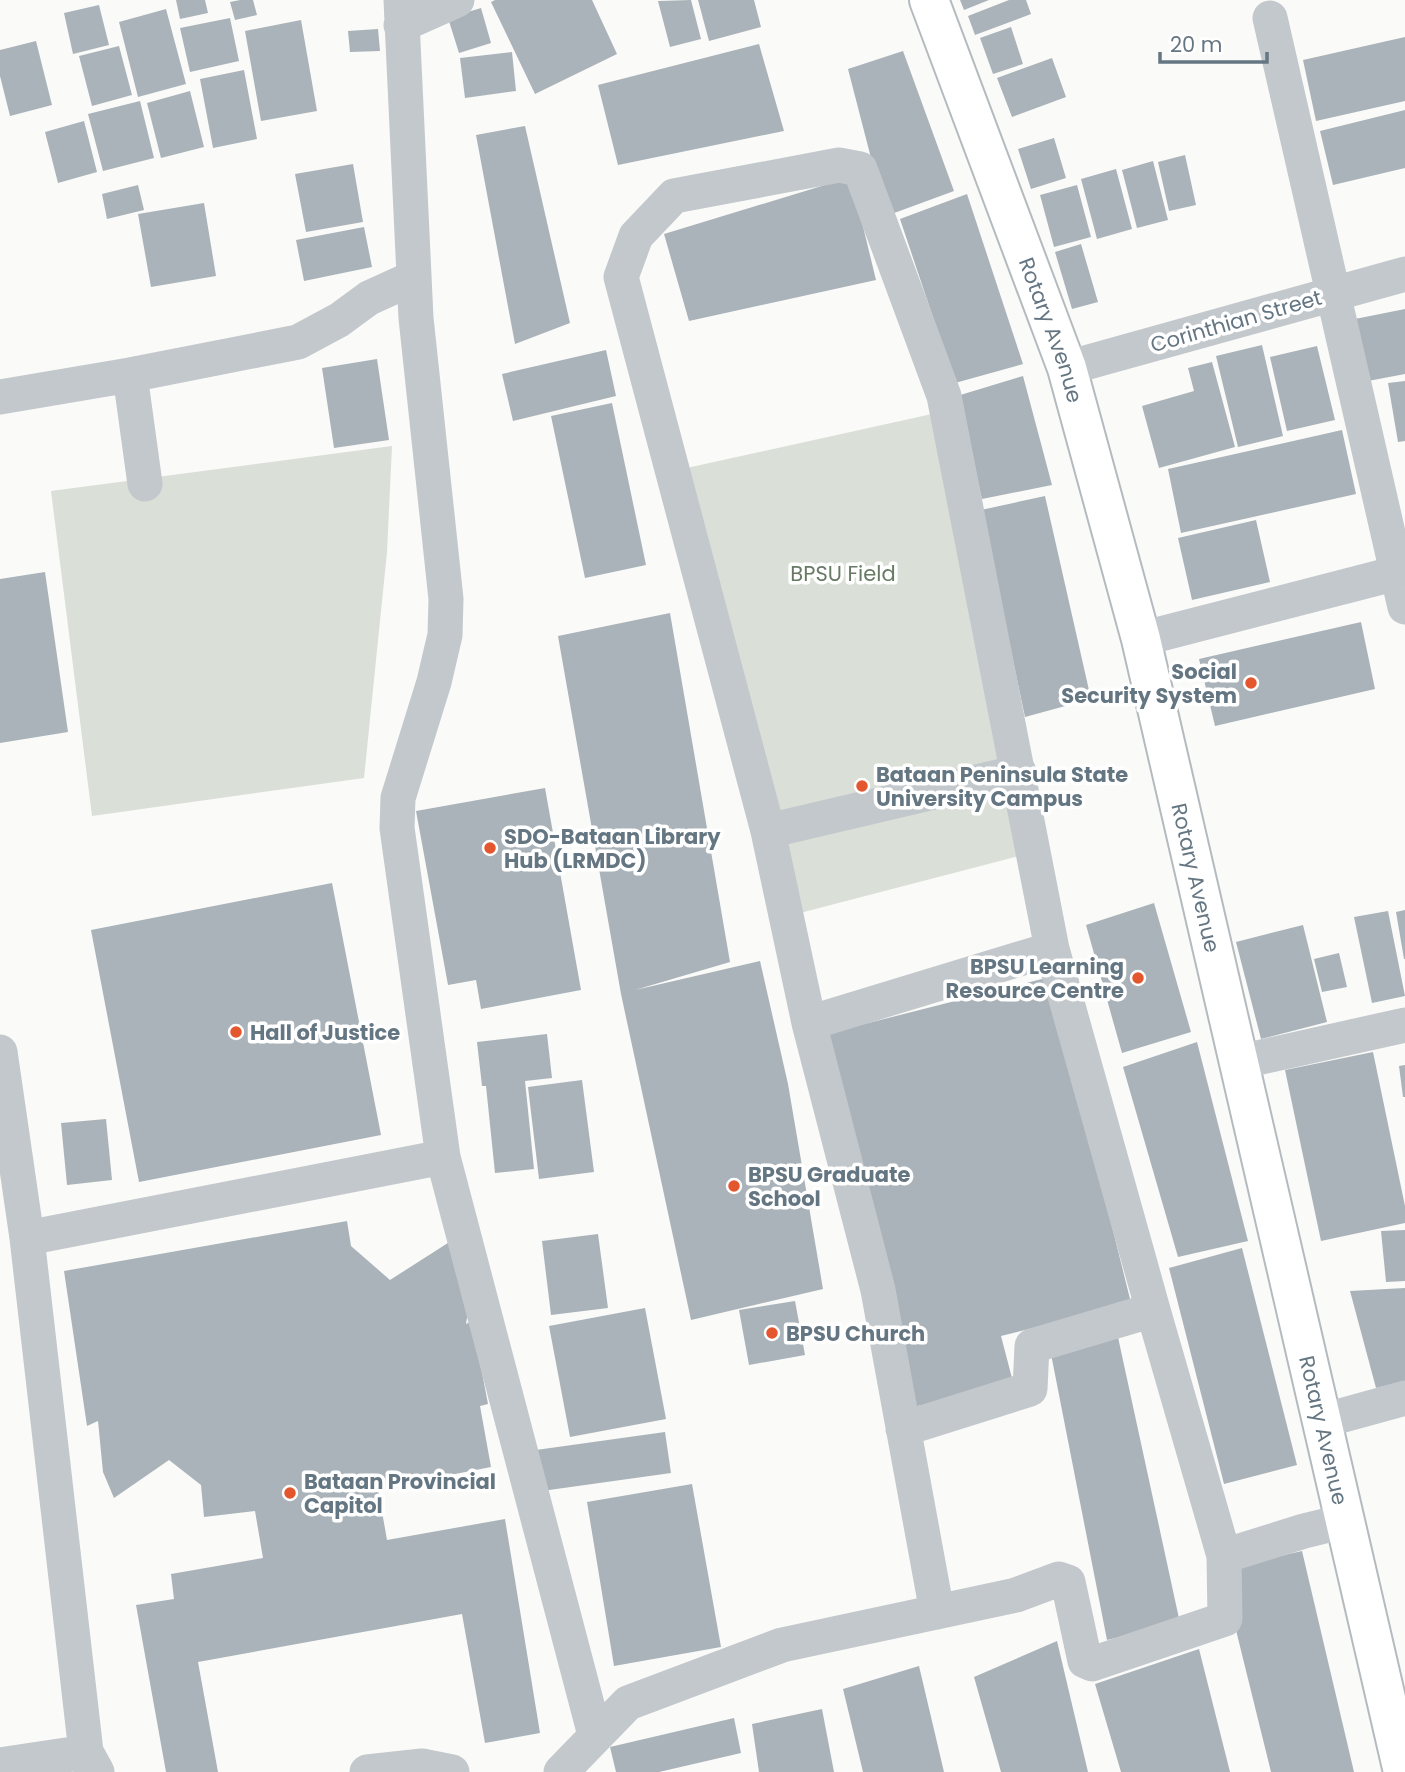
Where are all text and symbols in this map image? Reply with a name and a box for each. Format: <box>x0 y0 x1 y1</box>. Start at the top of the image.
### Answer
scale bar <box>1160 21 1267 65</box>
text: 20 m <box>1170 30 1223 59</box>
street label: Rotary Avenue <box>1012 253 1090 406</box>
street label: Corinthian Street <box>1147 283 1325 359</box>
park label: BPSU Field <box>790 559 896 588</box>
place label: Social Security System <box>1061 657 1237 710</box>
marker: Social Security System <box>1243 675 1259 691</box>
place label: Bataan Peninsula State University Campus <box>876 760 1128 813</box>
marker: Bataan Peninsula State University Campus <box>854 778 870 794</box>
street label: Rotary Avenue <box>1165 800 1227 955</box>
place label: SDO-Bataan Library Hub (LRMDC) <box>504 822 721 875</box>
marker: SDO-Bataan Library Hub (LRMDC) <box>482 840 498 856</box>
place label: BPSU Learning Resource Centre <box>946 952 1124 1005</box>
marker: BPSU Learning Resource Centre <box>1130 970 1146 986</box>
place label: Hall of Justice <box>250 1018 400 1047</box>
marker: Hall of Justice <box>228 1024 244 1040</box>
place label: BPSU Graduate School <box>748 1160 911 1213</box>
marker: BPSU Graduate School <box>726 1178 742 1194</box>
place label: BPSU Church <box>786 1319 925 1348</box>
marker: BPSU Church <box>764 1325 780 1341</box>
street label: Rotary Avenue <box>1293 1353 1355 1508</box>
place label: Bataan Provincial Capitol <box>304 1467 496 1520</box>
marker: Bataan Provincial Capitol <box>282 1485 298 1501</box>

